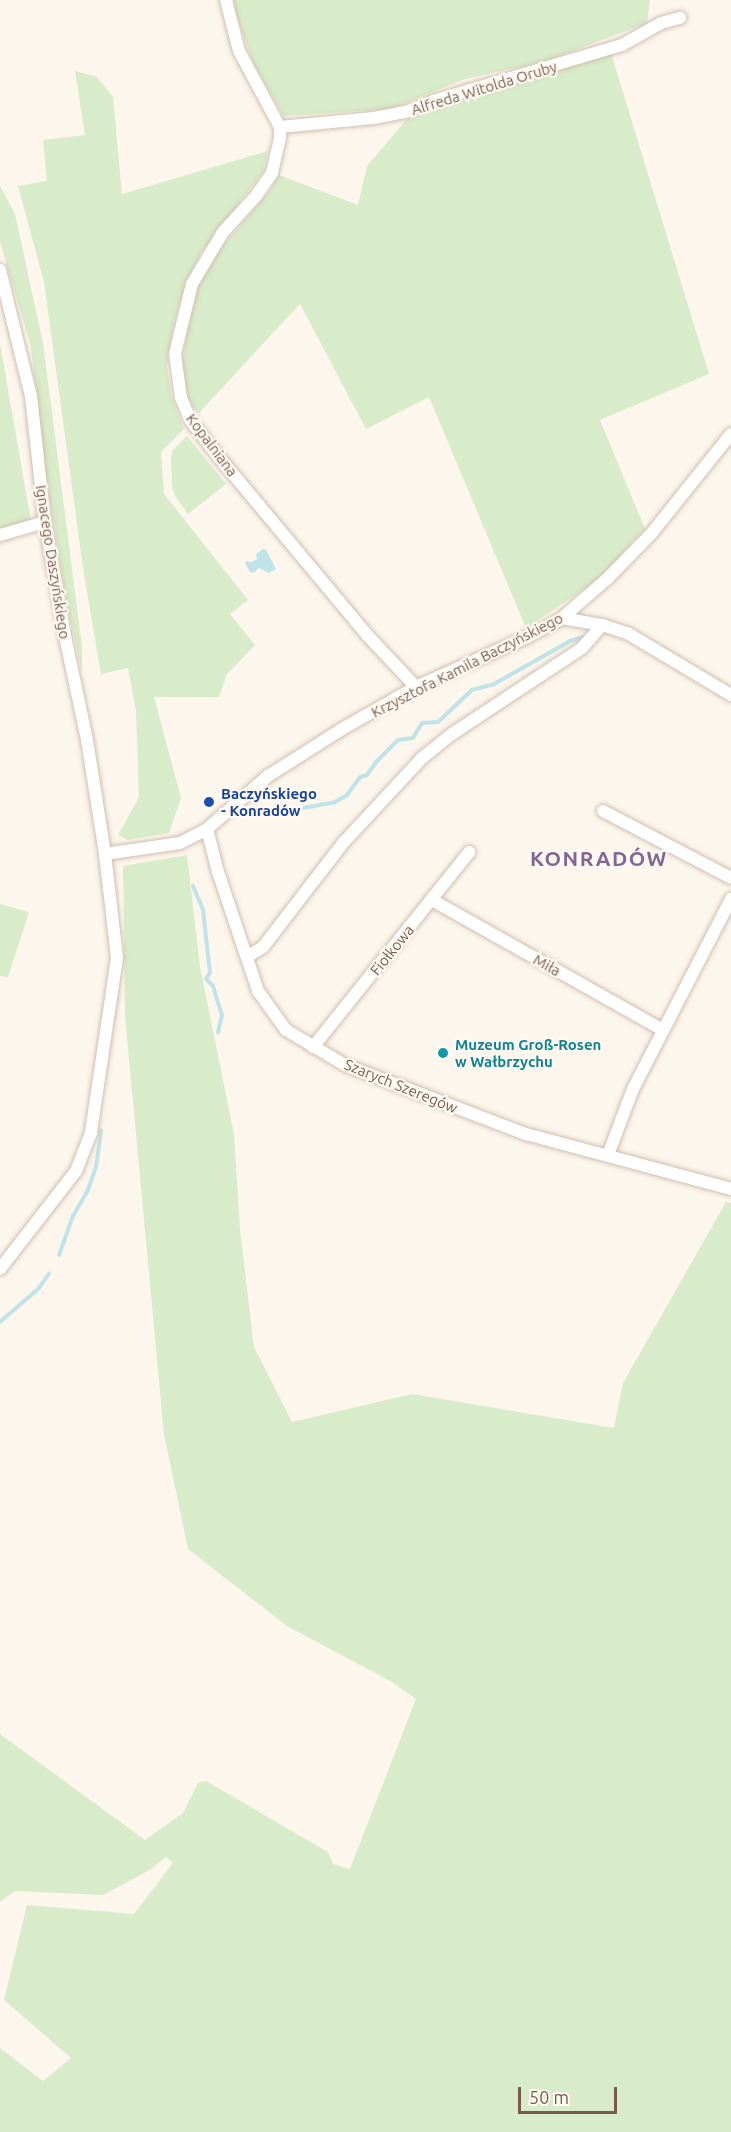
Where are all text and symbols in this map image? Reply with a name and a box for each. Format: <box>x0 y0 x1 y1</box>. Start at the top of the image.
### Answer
street label: Alfreda Witolda Oruby <box>409 57 559 119</box>
street label: Kopalniana <box>182 410 242 480</box>
street label: Ignacego Daszyńskiego <box>32 484 74 640</box>
street label: Krzysztofa Kamila Baczyńskiego <box>368 609 566 721</box>
place label: Baczyńskiego - Konradów <box>221 784 317 819</box>
marker: Baczyńskiego - Konradów <box>202 795 216 809</box>
district label: KONRADÓW <box>530 845 668 871</box>
street label: Fiołkowa <box>366 921 418 979</box>
street label: Miła <box>530 950 564 980</box>
place label: Muzeum Groß-Rosen w Wałbrzychu <box>455 1035 601 1070</box>
marker: Muzeum Groß-Rosen w Wałbrzychu <box>436 1046 450 1060</box>
street label: Szarych Szeregów <box>342 1055 460 1117</box>
scale bar <box>521 2075 620 2113</box>
text: 50 m <box>529 2087 569 2107</box>

